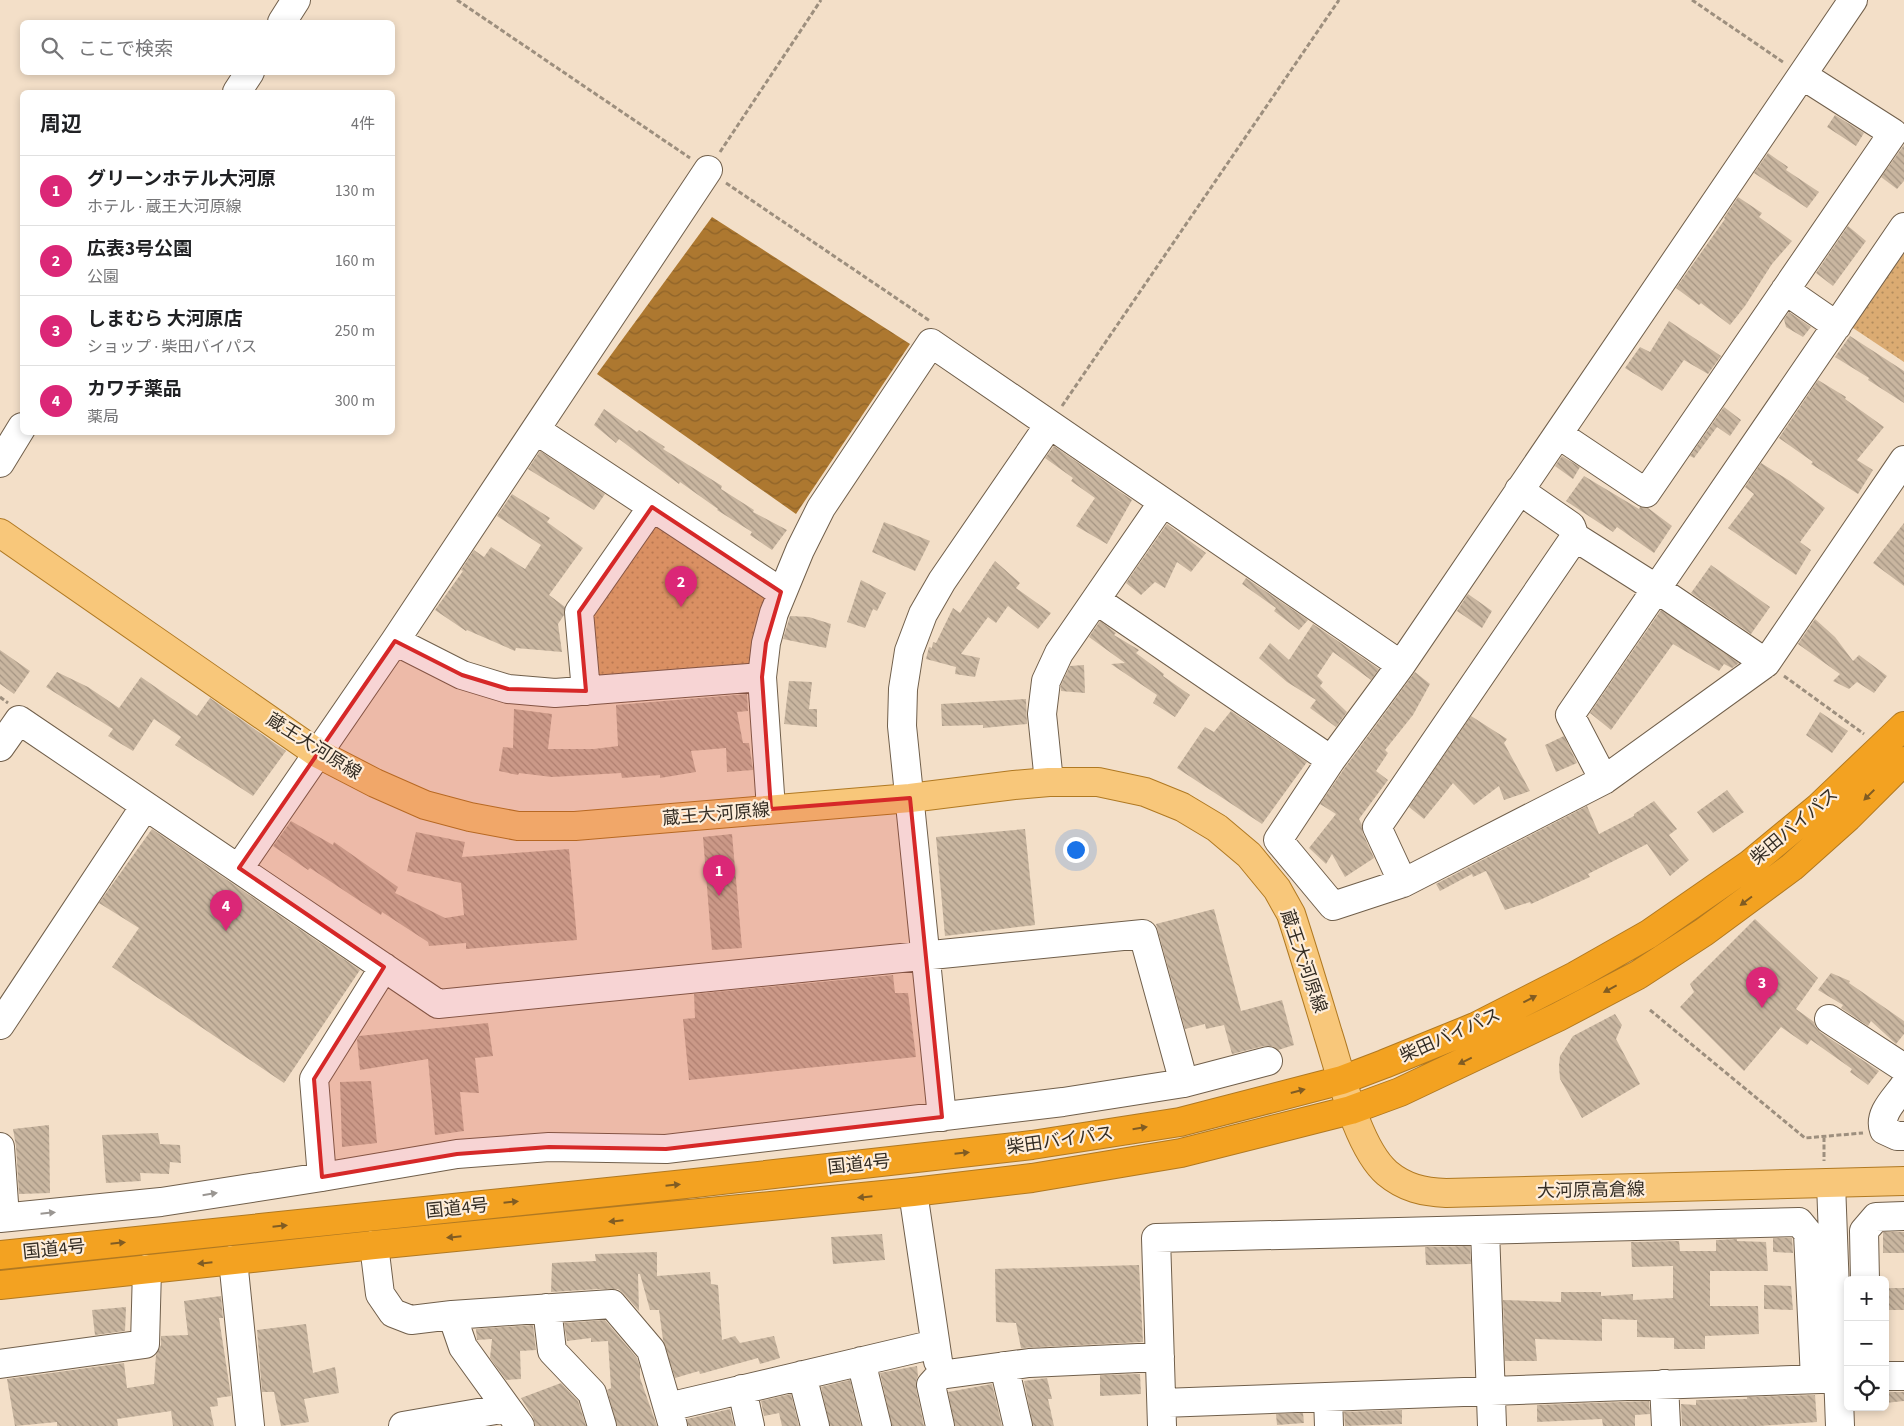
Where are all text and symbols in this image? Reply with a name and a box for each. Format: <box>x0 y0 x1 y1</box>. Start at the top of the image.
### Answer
search box <box>20 20 395 75</box>
icon: search <box>38 34 66 62</box>
text: ここで検索 <box>78 36 173 63</box>
text: 周辺 <box>40 109 82 139</box>
text: 4件 <box>351 113 375 135</box>
text: グリーンホテル大河原 <box>87 166 276 193</box>
text: 1 <box>52 180 60 202</box>
text: 130 m <box>335 180 375 202</box>
text: ホテル · 蔵王大河原線 <box>87 196 241 218</box>
text: 広表3号公園 <box>87 236 192 263</box>
text: 2 <box>52 250 60 272</box>
text: 160 m <box>335 250 375 272</box>
text: 公園 <box>87 266 119 288</box>
text: しまむら 大河原店 <box>87 306 243 333</box>
text: 3 <box>52 320 60 342</box>
text: 250 m <box>335 320 375 342</box>
text: ショップ · 柴田バイパス <box>87 336 257 358</box>
text: カワチ薬品 <box>87 376 182 403</box>
text: 4 <box>52 390 60 412</box>
text: 300 m <box>335 390 375 412</box>
text: 薬局 <box>87 406 119 428</box>
pin: 2 <box>665 566 697 607</box>
street label: 蔵王大河原線 <box>261 707 366 786</box>
street label: 柴田バイパス <box>1745 782 1844 871</box>
one-way arrow <box>1864 789 1876 801</box>
street label: 蔵王大河原線 <box>661 797 771 832</box>
your location <box>1063 837 1089 863</box>
pin: 1 <box>703 855 735 896</box>
pin: 4 <box>210 890 242 931</box>
one-way arrow <box>1740 895 1753 906</box>
street label: 蔵王大河原線 <box>1274 906 1333 1016</box>
pin: 3 <box>1746 967 1778 1008</box>
one-way arrow <box>1603 985 1617 993</box>
one-way arrow <box>1523 995 1537 1003</box>
street label: 柴田バイパス <box>1396 1002 1504 1069</box>
one-way arrow <box>1457 1057 1472 1065</box>
one-way arrow <box>1291 1087 1306 1095</box>
street label: 柴田バイパス <box>1005 1121 1115 1160</box>
one-way arrow <box>1132 1124 1148 1132</box>
street label: 国道4号 <box>826 1149 892 1180</box>
one-way arrow <box>954 1149 970 1157</box>
street label: 大河原高倉線 <box>1537 1177 1645 1204</box>
one-way arrow <box>665 1181 681 1189</box>
one-way arrow <box>202 1190 218 1198</box>
street label: 国道4号 <box>424 1193 490 1224</box>
one-way arrow <box>856 1193 872 1201</box>
one-way arrow <box>503 1198 519 1206</box>
one-way arrow <box>41 1209 57 1217</box>
one-way arrow <box>608 1217 624 1225</box>
one-way arrow <box>272 1222 288 1230</box>
one-way arrow <box>446 1233 462 1241</box>
street label: 国道4号 <box>21 1234 87 1265</box>
one-way arrow <box>110 1239 126 1247</box>
one-way arrow <box>197 1259 213 1267</box>
map controls <box>1844 1276 1889 1411</box>
button: + <box>1844 1276 1889 1321</box>
button: − <box>1844 1321 1889 1366</box>
button: locate <box>1844 1366 1889 1411</box>

